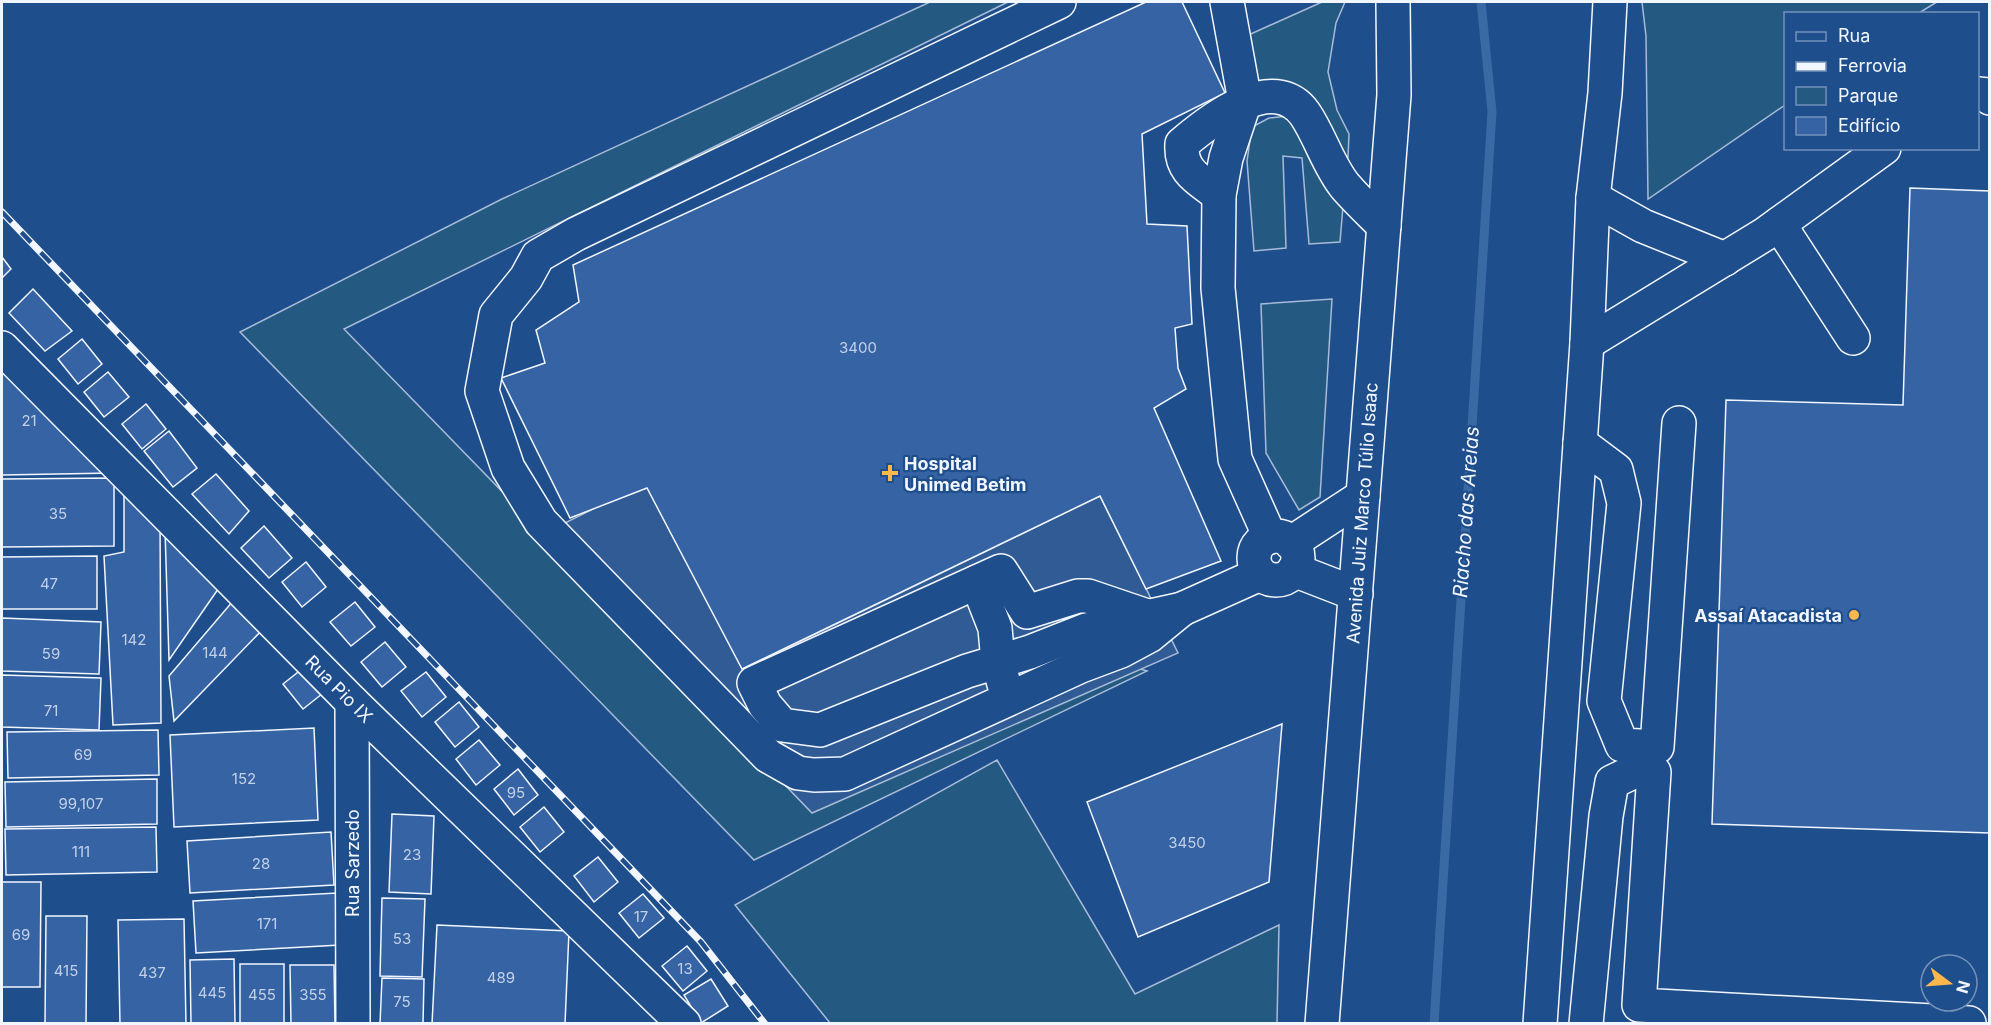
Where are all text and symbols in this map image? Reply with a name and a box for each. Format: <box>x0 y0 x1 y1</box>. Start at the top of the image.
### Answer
legend <box>1784 12 1979 150</box>
text: Rua <box>1838 25 1870 46</box>
text: Ferrovia <box>1838 55 1907 76</box>
text: Parque <box>1838 85 1898 106</box>
text: Edifício <box>1838 115 1901 136</box>
house number: 3400 <box>839 338 877 357</box>
street label: Avenida Juiz Marco Túlio Isaac <box>1342 381 1382 645</box>
house number: 21 <box>21 411 37 430</box>
water label: Riacho das Areias <box>1448 425 1484 599</box>
place label: Hospital Unimed Betim <box>904 453 1027 495</box>
marker: Hospital Unimed Betim <box>881 464 899 482</box>
house number: 35 <box>49 504 67 523</box>
house number: 47 <box>40 574 58 593</box>
place label: Assaí Atacadista <box>1694 605 1842 626</box>
marker: Assaí Atacadista <box>1847 608 1861 622</box>
house number: 142 <box>122 630 146 649</box>
house number: 144 <box>202 643 228 662</box>
house number: 59 <box>42 644 60 663</box>
street label: Rua Pio IX <box>301 651 377 727</box>
house number: 71 <box>44 701 58 720</box>
house number: 69 <box>74 745 92 764</box>
house number: 152 <box>232 769 256 788</box>
house number: 95 <box>507 783 525 802</box>
house number: 99,107 <box>58 794 104 813</box>
street label: Rua Sarzedo <box>342 809 363 917</box>
house number: 3450 <box>1168 833 1206 852</box>
house number: 111 <box>72 842 90 861</box>
house number: 23 <box>403 845 421 864</box>
house number: 28 <box>252 854 270 873</box>
house number: 17 <box>634 907 648 926</box>
house number: 171 <box>257 914 277 933</box>
house number: 69 <box>12 925 30 944</box>
house number: 53 <box>393 929 411 948</box>
north arrow <box>1919 953 1979 1013</box>
house number: 13 <box>677 959 693 978</box>
house number: 415 <box>54 961 78 980</box>
house number: 437 <box>138 963 166 982</box>
house number: 489 <box>487 968 515 987</box>
text: N <box>1952 979 1975 996</box>
house number: 445 <box>198 983 226 1002</box>
house number: 455 <box>248 985 276 1004</box>
house number: 355 <box>299 985 327 1004</box>
house number: 75 <box>393 992 411 1011</box>

